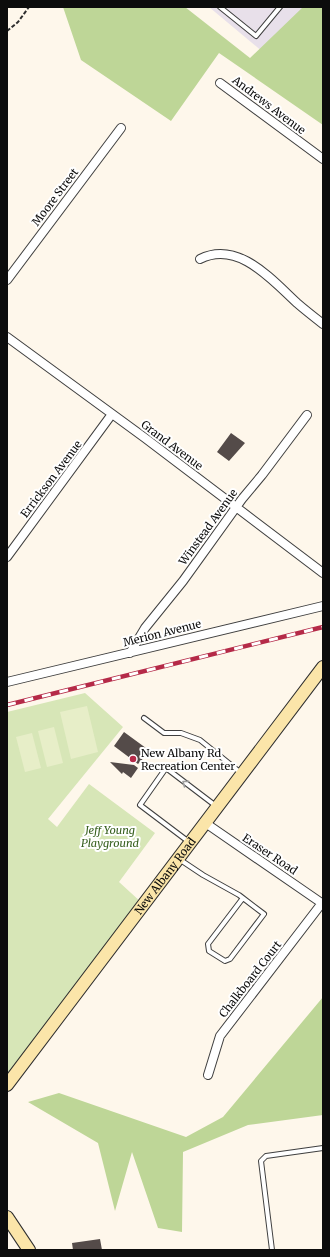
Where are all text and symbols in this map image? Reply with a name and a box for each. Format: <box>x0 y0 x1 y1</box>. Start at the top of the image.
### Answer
street label: Andrews Avenue <box>229 72 309 137</box>
street label: Moore Street <box>29 165 82 229</box>
street label: Grand Avenue <box>138 417 206 473</box>
street label: Errickson Avenue <box>17 437 85 520</box>
street label: Winstead Avenue <box>175 486 240 569</box>
street label: Merion Avenue <box>122 616 203 649</box>
place label: New Albany Rd Recreation Center <box>141 746 235 773</box>
marker: New Albany Rd Recreation Center <box>128 754 138 764</box>
one-way arrow <box>183 781 190 788</box>
park label: Jeff Young Playground <box>81 823 139 850</box>
street label: Eraser Road <box>240 831 300 878</box>
street label: New Albany Road <box>131 834 199 917</box>
street label: Chalkboard Court <box>216 937 285 1020</box>

